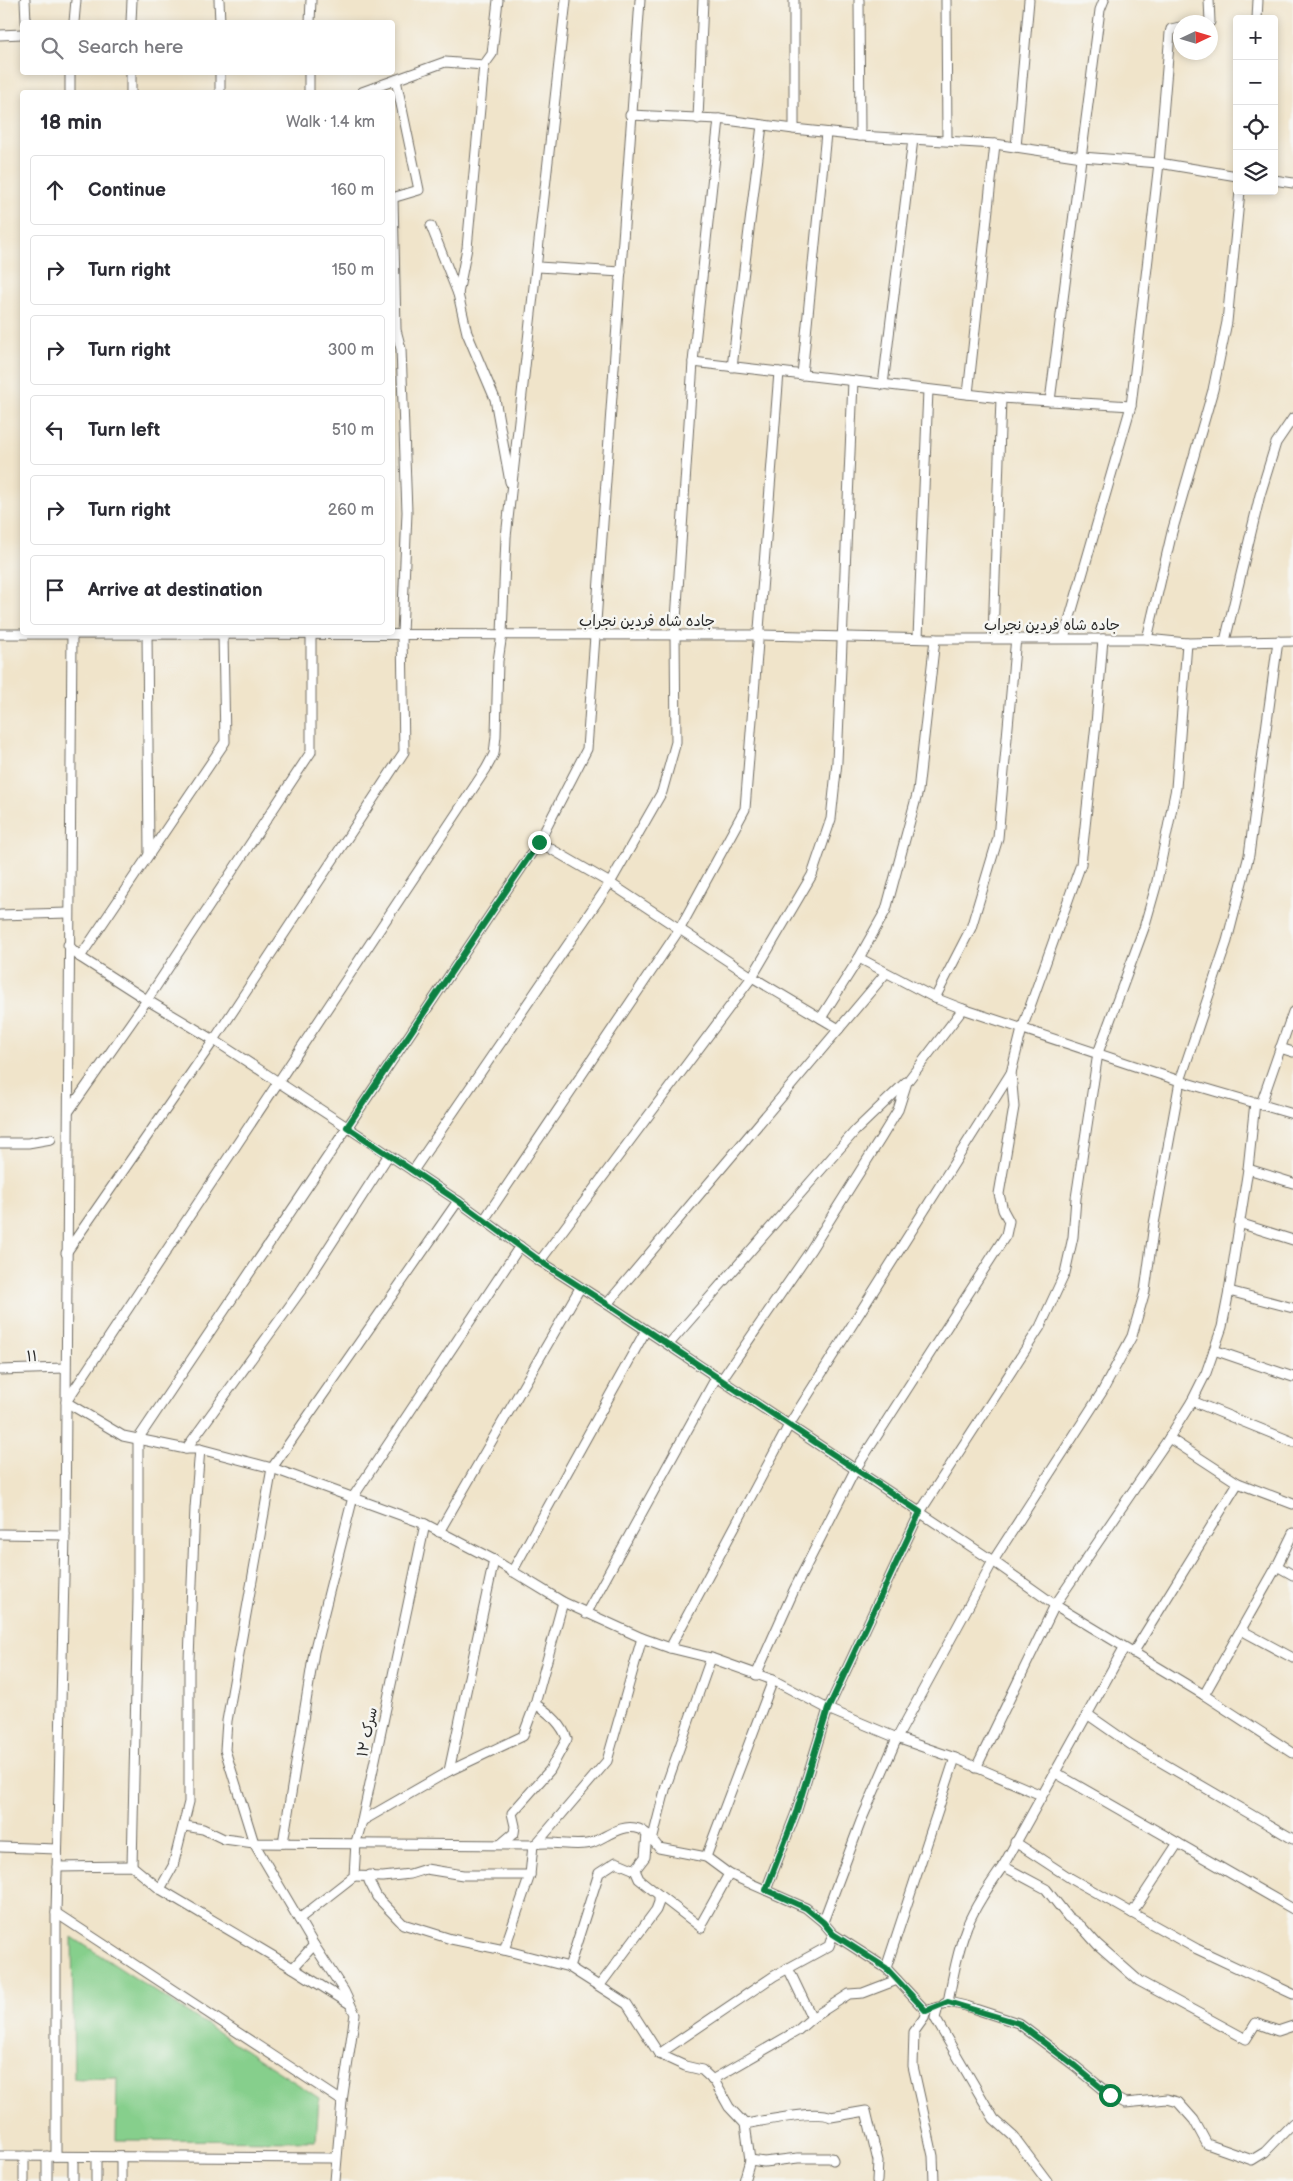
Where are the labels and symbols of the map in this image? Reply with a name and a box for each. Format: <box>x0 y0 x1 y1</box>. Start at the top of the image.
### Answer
north arrow <box>1173 15 1218 60</box>
street label: جاده شاه فردین نجراب <box>579 612 715 631</box>
street label: جاده شاه فردین نجراب <box>984 616 1120 635</box>
route end <box>528 831 551 854</box>
street label: ۱۱ <box>26 1347 38 1366</box>
street label: سرک ۱۲ <box>353 1705 382 1759</box>
route start <box>1099 2084 1122 2107</box>

